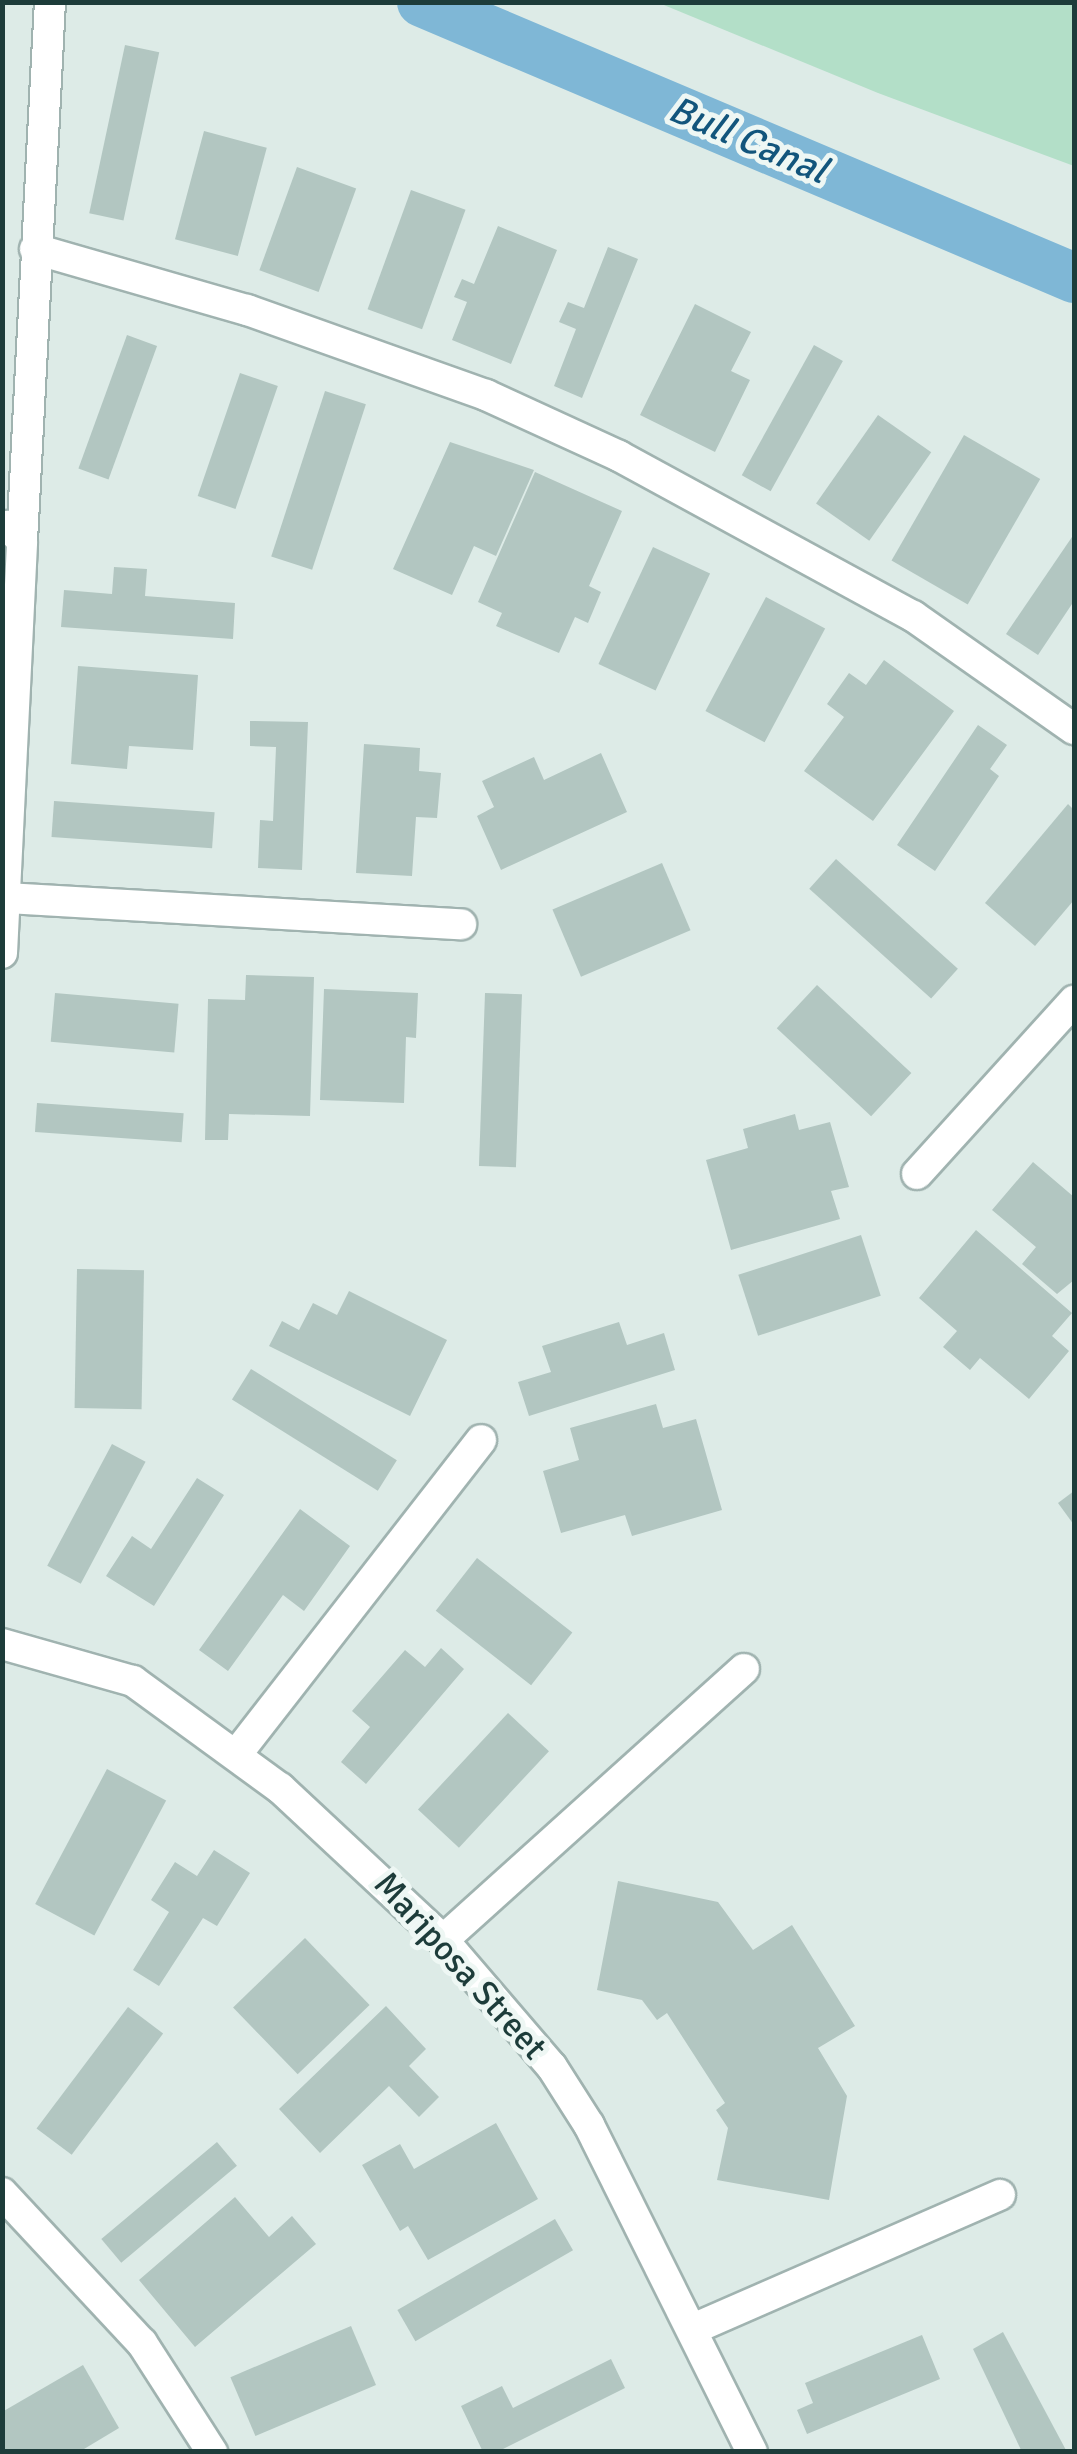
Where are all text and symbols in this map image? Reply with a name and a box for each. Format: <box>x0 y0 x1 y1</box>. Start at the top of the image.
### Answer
water label: Bull Canal <box>662 86 834 194</box>
street label: Mariposa Street <box>365 1864 555 2068</box>

